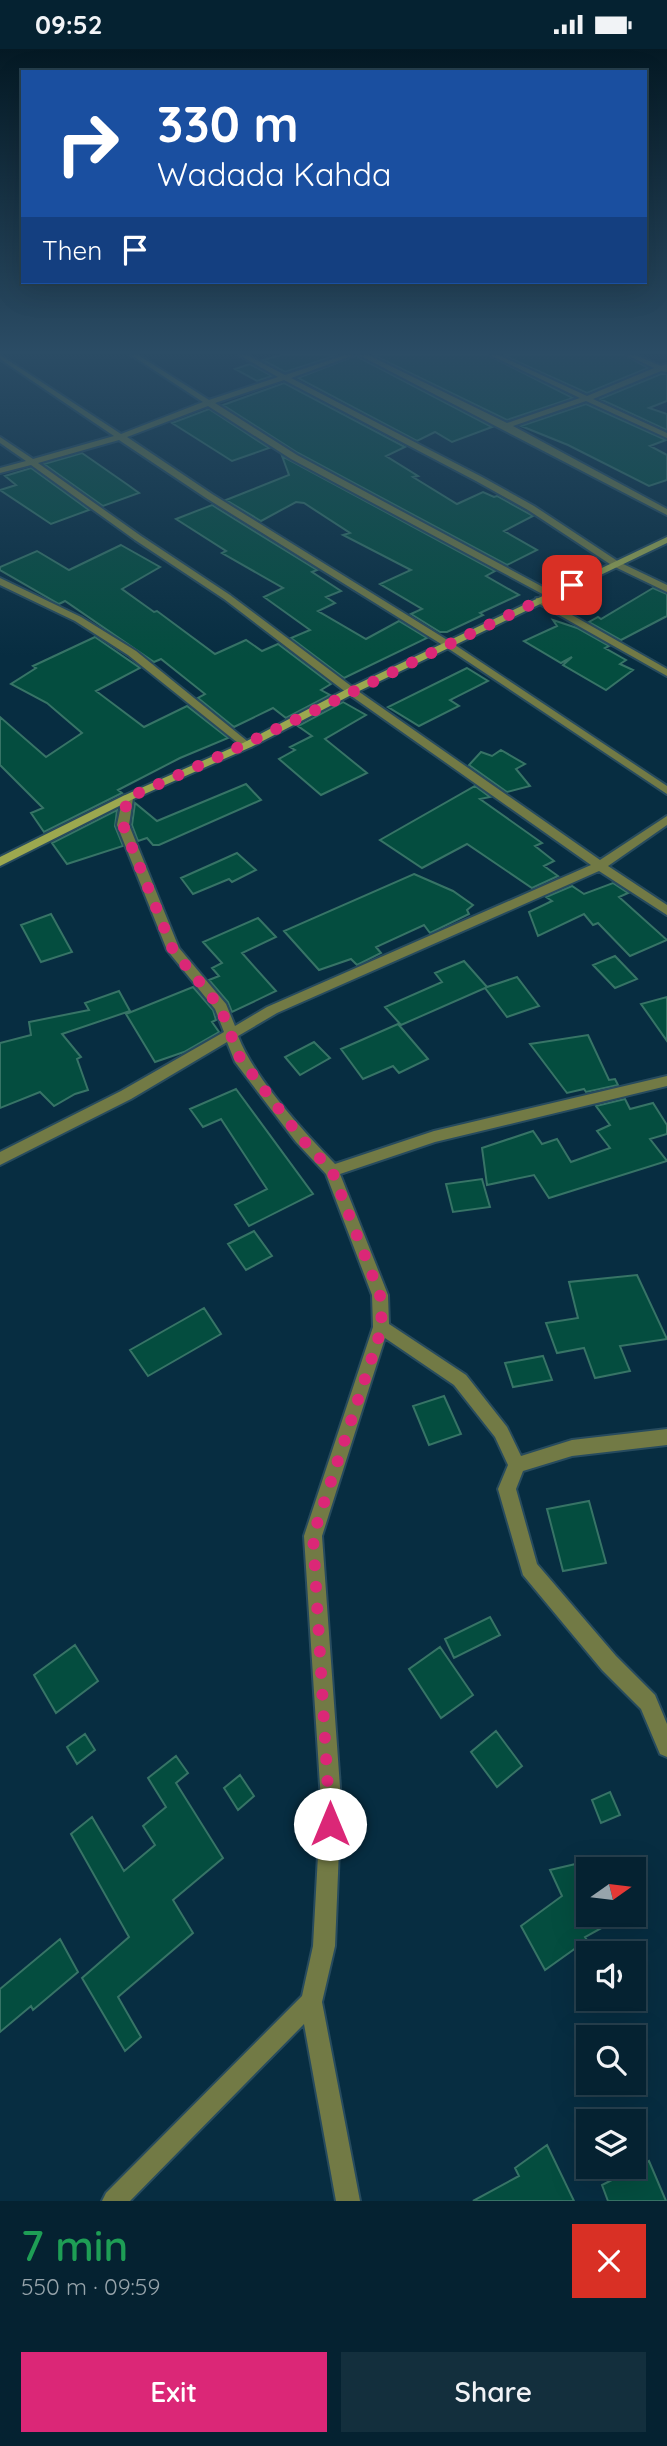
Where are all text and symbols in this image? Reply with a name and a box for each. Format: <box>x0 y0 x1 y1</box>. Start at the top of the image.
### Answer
text: 09:52 <box>35 8 103 41</box>
text: 330 m <box>157 93 299 154</box>
icon: right <box>42 98 133 189</box>
text: Wadada Kahda <box>157 154 391 194</box>
icon: arrive <box>116 231 154 269</box>
text: Then <box>42 234 102 267</box>
pin <box>542 555 602 615</box>
icon: arrive <box>553 566 591 604</box>
position arrow <box>293 1787 367 1861</box>
north arrow <box>576 1857 646 1927</box>
map controls <box>576 1857 646 2179</box>
button: sound <box>576 1941 646 2011</box>
button: search <box>576 2025 646 2095</box>
button: layers <box>576 2109 646 2179</box>
text: 7 min <box>21 2219 128 2272</box>
button: close <box>572 2224 646 2298</box>
text: 550 m · 09:59 <box>21 2272 160 2301</box>
button: Exit <box>21 2352 327 2432</box>
button: Share <box>341 2352 646 2432</box>

